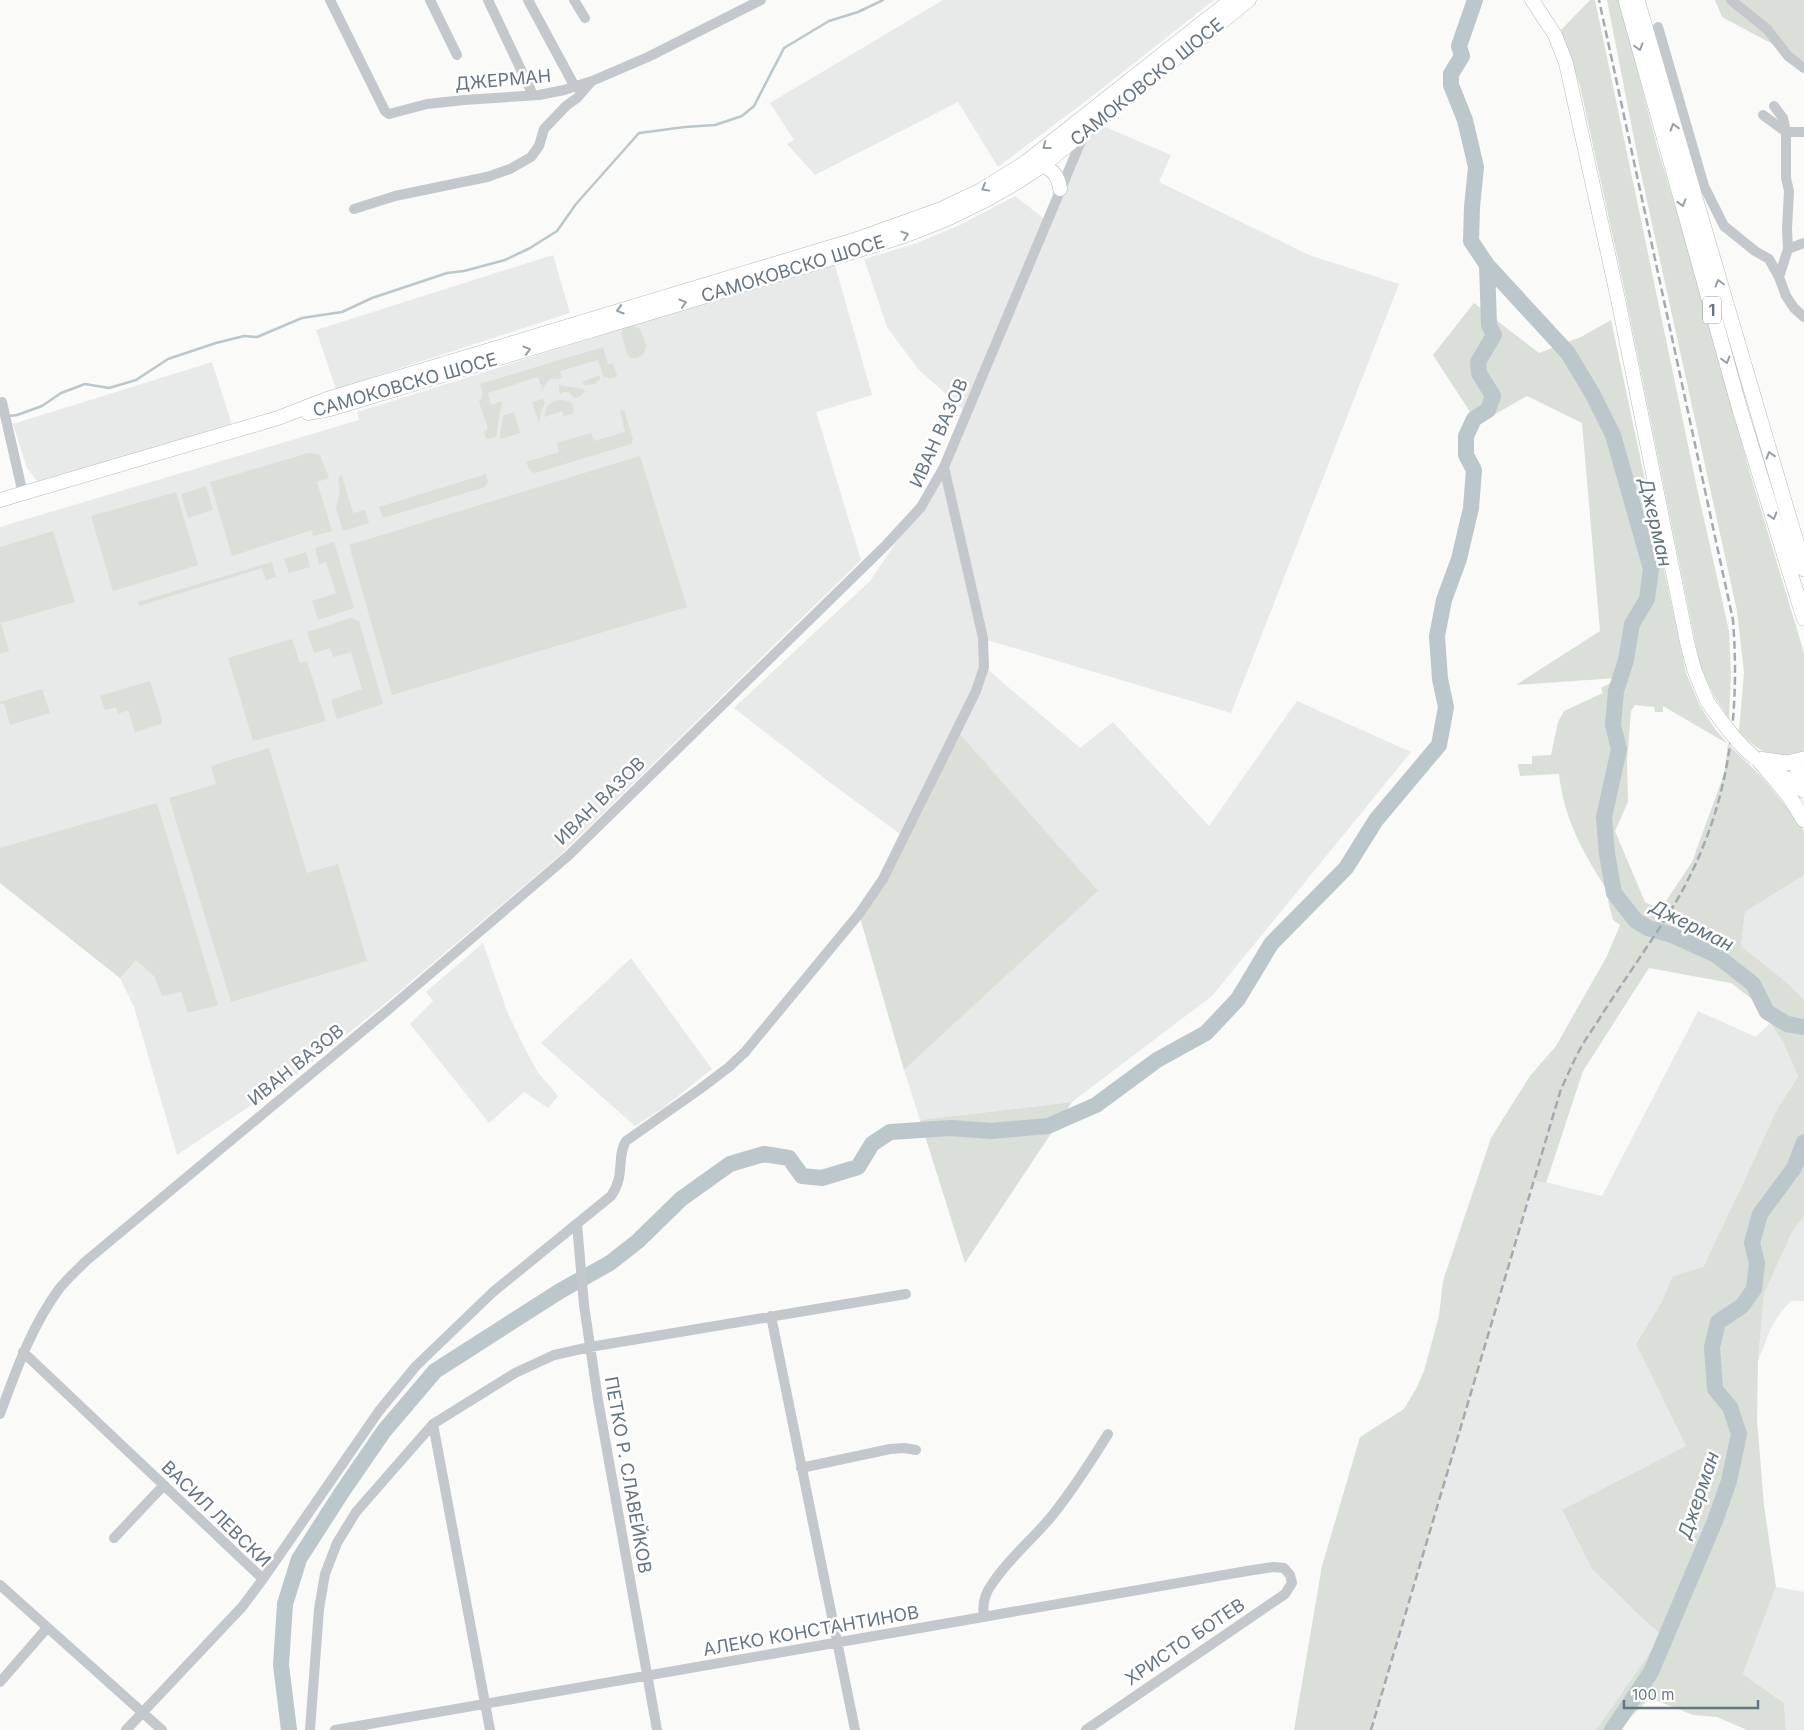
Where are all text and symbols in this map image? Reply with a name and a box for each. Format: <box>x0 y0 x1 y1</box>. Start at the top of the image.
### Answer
street label: САМОКОВСКО ШОСЕ <box>1066 13 1227 150</box>
one-way arrow <box>1633 42 1643 51</box>
street label: ДЖЕРМАН <box>454 65 552 94</box>
one-way arrow <box>1669 122 1680 131</box>
one-way arrow <box>1042 140 1052 149</box>
one-way arrow <box>981 181 990 191</box>
one-way arrow <box>1677 199 1687 207</box>
street label: САМОКОВСКО ШОСЕ <box>699 231 887 306</box>
one-way arrow <box>901 231 909 241</box>
one-way arrow <box>1715 279 1725 287</box>
road number: 1 <box>1703 296 1721 324</box>
one-way arrow <box>678 298 687 308</box>
one-way arrow <box>617 304 625 314</box>
one-way arrow <box>523 345 531 355</box>
street label: САМОКОВСКО ШОСЕ <box>310 348 499 421</box>
one-way arrow <box>1720 356 1731 364</box>
street label: ИВАН ВАЗОВ <box>905 375 972 491</box>
one-way arrow <box>1765 452 1775 460</box>
water label: Джерман <box>1634 474 1677 569</box>
one-way arrow <box>1767 511 1777 519</box>
street label: ИВАН ВАЗОВ <box>550 752 649 849</box>
water label: Джерман <box>1645 894 1737 956</box>
street label: ИВАН ВАЗОВ <box>244 1020 348 1110</box>
street label: ПЕТКО Р. СЛАВЕЙКОВ <box>601 1375 657 1575</box>
water label: Джерман <box>1673 1449 1724 1543</box>
street label: ВАСИЛ ЛЕВСКИ <box>157 1456 275 1571</box>
street label: ХРИСТО БОТЕВ <box>1121 1594 1248 1689</box>
street label: АЛЕКО КОНСТАНТИНОВ <box>701 1601 920 1660</box>
scale bar <box>1624 1678 1758 1710</box>
text: 100 m <box>1632 1685 1674 1704</box>

